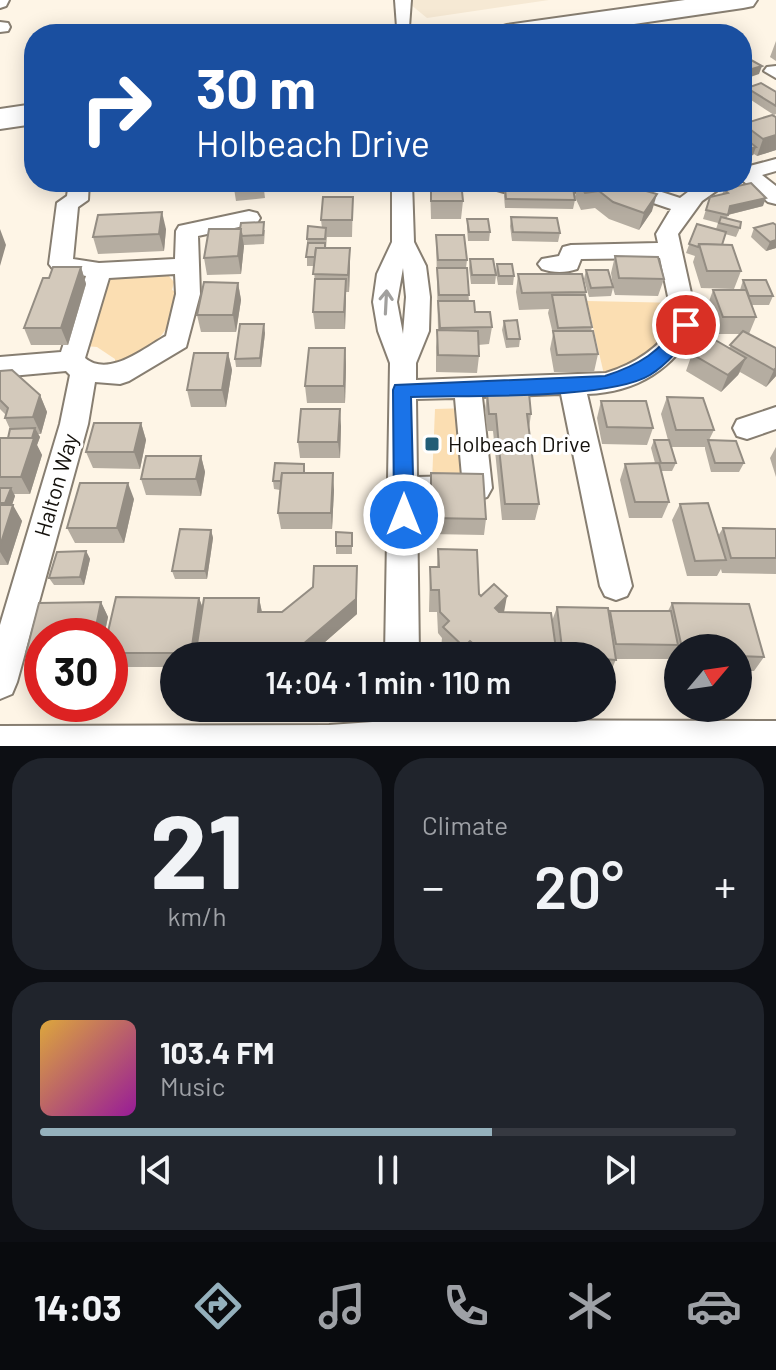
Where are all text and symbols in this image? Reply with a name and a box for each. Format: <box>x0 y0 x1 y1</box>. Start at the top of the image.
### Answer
text: 30 m <box>196 53 316 120</box>
icon: right <box>64 56 168 160</box>
text: Holbeach Drive <box>196 121 430 164</box>
one-way arrow <box>378 289 393 316</box>
pin <box>652 291 720 359</box>
icon: arrive <box>664 303 708 347</box>
street label: Halton Way <box>28 430 82 539</box>
place label: Holbeach Drive <box>448 430 591 456</box>
marker: Holbeach Drive <box>423 435 441 453</box>
position arrow <box>362 473 446 557</box>
speed limit sign: 30 <box>24 618 128 722</box>
north arrow <box>664 634 752 722</box>
map controls <box>664 634 752 722</box>
text: 14:04 · 1 min · 110 m <box>265 664 511 700</box>
text: 21 <box>150 785 244 910</box>
text: Climate <box>422 809 508 840</box>
text: 20° <box>534 849 624 921</box>
text: − <box>422 859 444 912</box>
text: + <box>714 859 736 912</box>
text: km/h <box>168 900 226 931</box>
text: 103.4 FM <box>160 1034 274 1070</box>
text: Music <box>160 1070 225 1101</box>
icon: previous <box>134 1148 178 1192</box>
icon: pause <box>366 1148 410 1192</box>
icon: next <box>598 1148 642 1192</box>
icon: directions <box>190 1278 246 1334</box>
icon: music <box>314 1278 370 1334</box>
icon: phone <box>438 1278 494 1334</box>
icon: climate <box>562 1278 618 1334</box>
icon: car <box>686 1278 742 1334</box>
text: 14:03 <box>34 1285 122 1328</box>

